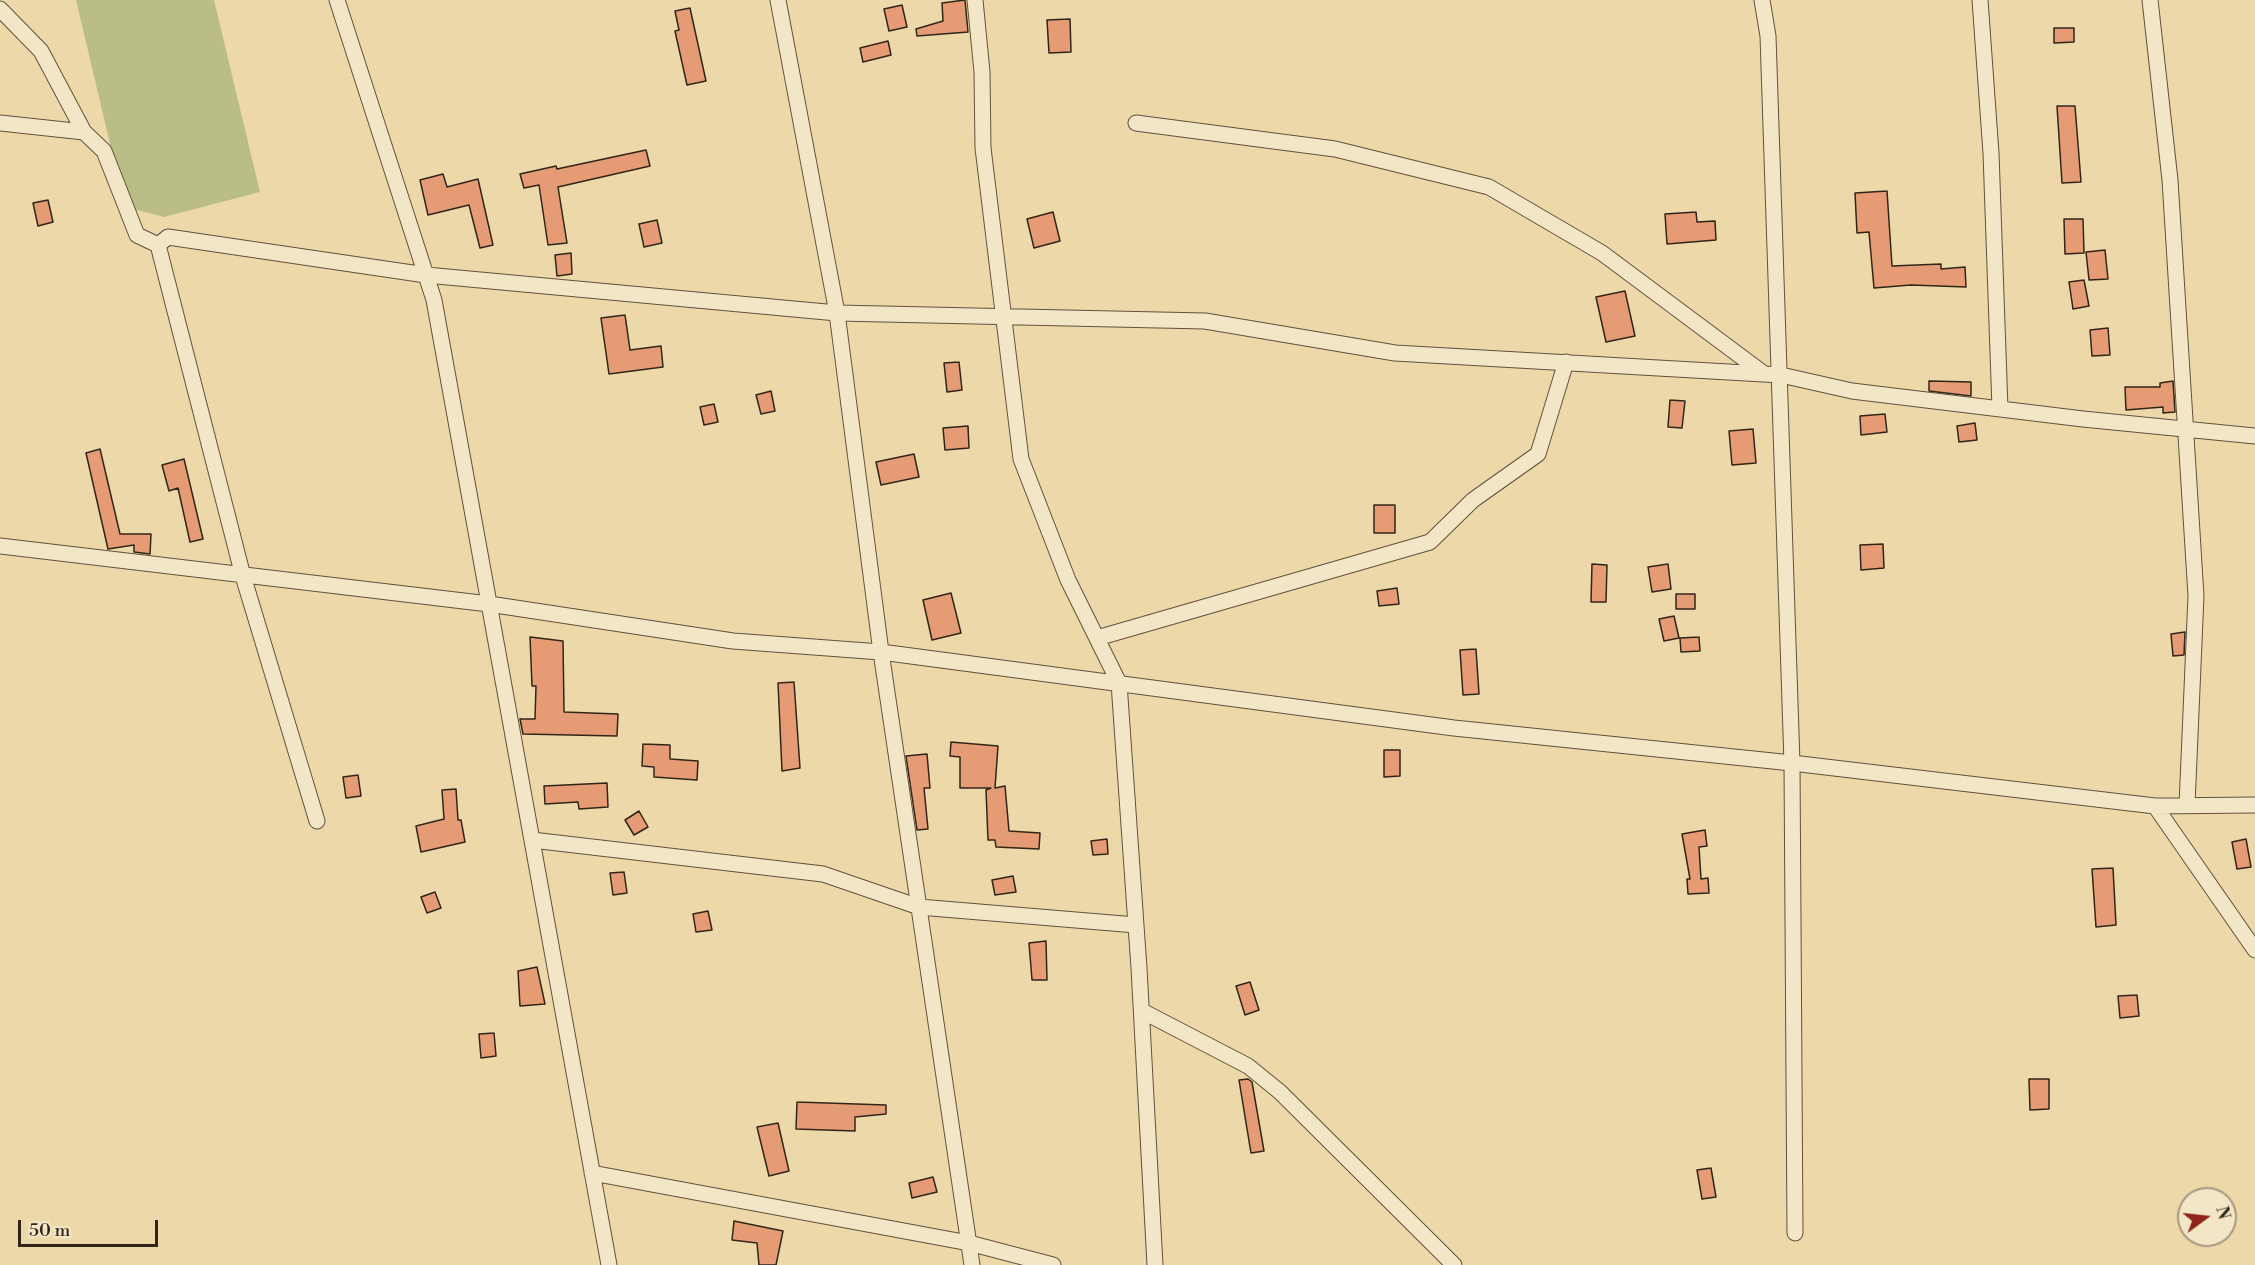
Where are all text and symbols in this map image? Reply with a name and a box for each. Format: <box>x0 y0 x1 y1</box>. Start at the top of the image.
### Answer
north arrow <box>2177 1187 2237 1247</box>
text: N <box>2211 1204 2234 1222</box>
scale bar <box>21 1208 160 1246</box>
text: 50 m <box>29 1219 70 1242</box>

